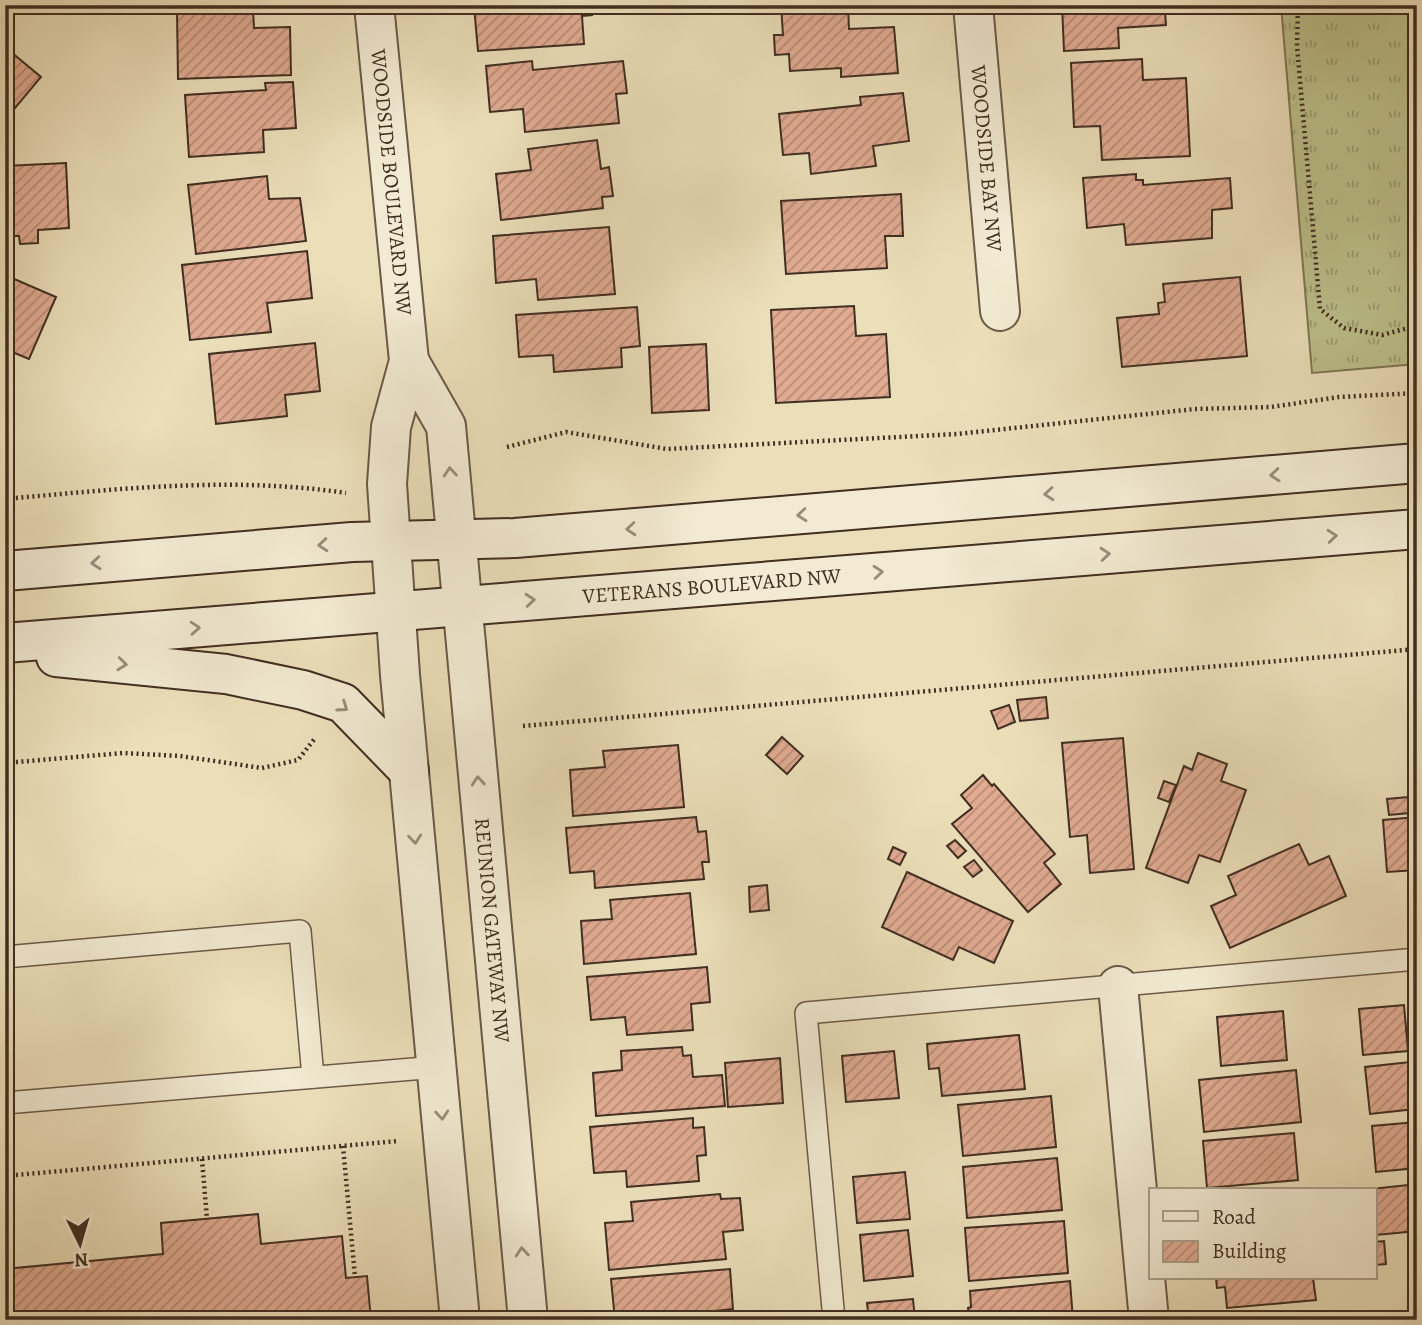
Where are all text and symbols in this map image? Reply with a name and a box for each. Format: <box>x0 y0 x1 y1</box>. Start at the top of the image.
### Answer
street label: WOODSIDE BOULEVARD NW <box>364 47 418 317</box>
street label: WOODSIDE BAY NW <box>964 63 1009 253</box>
one-way arrow <box>443 466 458 477</box>
one-way arrow <box>1270 467 1281 482</box>
one-way arrow <box>1043 486 1054 501</box>
one-way arrow <box>796 507 807 522</box>
one-way arrow <box>625 521 636 536</box>
one-way arrow <box>1327 529 1338 544</box>
one-way arrow <box>317 537 328 552</box>
one-way arrow <box>1100 547 1111 562</box>
one-way arrow <box>90 555 101 570</box>
street label: VETERANS BOULEVARD NW <box>580 562 843 610</box>
one-way arrow <box>873 565 884 580</box>
one-way arrow <box>524 593 535 608</box>
one-way arrow <box>190 621 201 636</box>
one-way arrow <box>116 656 128 671</box>
one-way arrow <box>335 699 348 711</box>
one-way arrow <box>470 776 485 787</box>
street label: REUNION GATEWAY NW <box>468 816 517 1044</box>
one-way arrow <box>408 834 423 845</box>
one-way arrow <box>434 1109 449 1120</box>
legend <box>1149 1188 1376 1280</box>
text: Road <box>1212 1203 1256 1231</box>
north arrow <box>46 1210 116 1280</box>
text: Building <box>1212 1237 1287 1265</box>
text: N <box>73 1246 89 1274</box>
one-way arrow <box>514 1246 529 1258</box>

